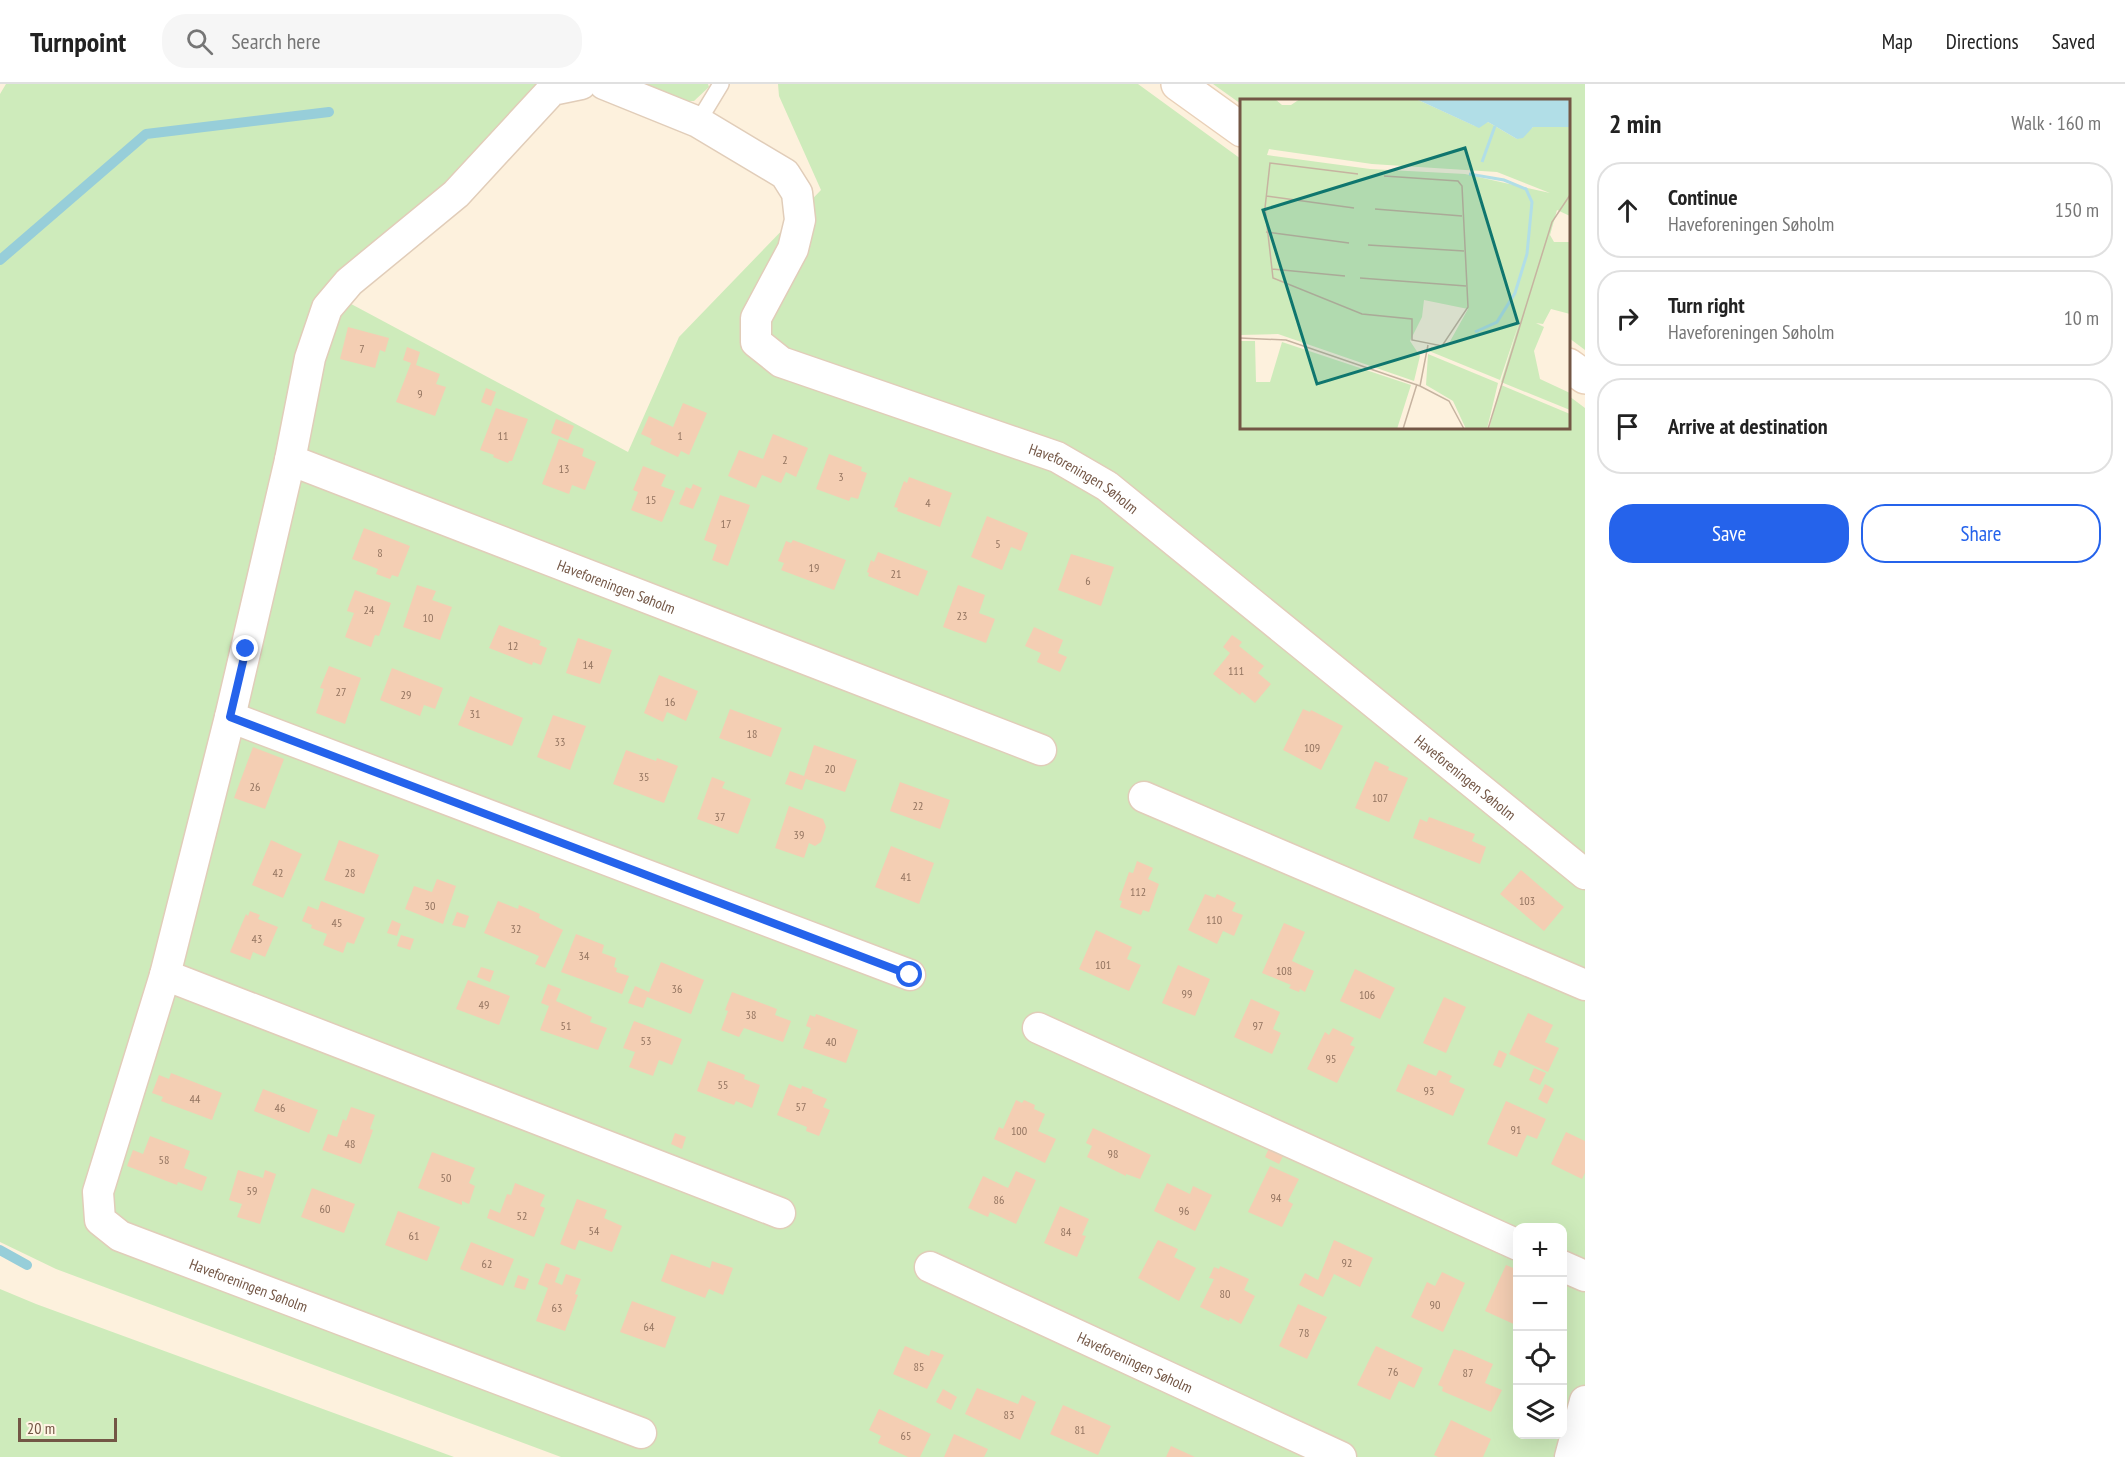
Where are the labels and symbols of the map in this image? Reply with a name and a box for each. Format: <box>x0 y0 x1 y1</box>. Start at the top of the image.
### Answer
inset map <box>1240 99 1570 429</box>
house number: 7 <box>359 341 365 356</box>
house number: 9 <box>417 386 423 401</box>
house number: 11 <box>498 428 508 443</box>
house number: 1 <box>677 428 683 443</box>
street label: Haveforeningen Søholm <box>1027 439 1143 517</box>
house number: 2 <box>782 452 788 467</box>
house number: 13 <box>559 461 569 476</box>
house number: 3 <box>838 469 844 484</box>
house number: 15 <box>646 492 656 507</box>
house number: 4 <box>925 495 931 510</box>
house number: 17 <box>721 516 731 531</box>
house number: 5 <box>995 536 1001 551</box>
house number: 8 <box>377 545 383 560</box>
street label: Haveforeningen Søholm <box>555 555 678 617</box>
house number: 19 <box>809 560 819 575</box>
house number: 21 <box>891 566 901 581</box>
house number: 6 <box>1085 573 1091 588</box>
house number: 24 <box>364 602 375 617</box>
house number: 23 <box>957 608 967 623</box>
house number: 10 <box>423 610 433 625</box>
route end <box>232 635 258 661</box>
house number: 12 <box>508 638 518 653</box>
house number: 14 <box>583 657 594 672</box>
house number: 111 <box>1228 663 1244 678</box>
house number: 27 <box>336 684 346 699</box>
house number: 29 <box>401 687 411 702</box>
house number: 16 <box>665 694 675 709</box>
house number: 31 <box>470 706 480 721</box>
house number: 18 <box>747 726 757 741</box>
street label: Haveforeningen Søholm <box>1411 730 1520 824</box>
house number: 33 <box>555 734 565 749</box>
house number: 109 <box>1304 740 1320 755</box>
house number: 20 <box>825 761 835 776</box>
house number: 35 <box>639 769 649 784</box>
house number: 26 <box>250 779 260 794</box>
house number: 107 <box>1372 790 1388 805</box>
house number: 22 <box>913 798 923 813</box>
house number: 37 <box>715 809 725 824</box>
house number: 39 <box>794 827 804 842</box>
house number: 42 <box>273 865 283 880</box>
house number: 28 <box>345 865 355 880</box>
house number: 41 <box>901 869 911 884</box>
house number: 112 <box>1130 884 1146 899</box>
house number: 103 <box>1519 893 1535 908</box>
house number: 30 <box>425 898 435 913</box>
house number: 110 <box>1206 912 1222 927</box>
house number: 45 <box>332 915 342 930</box>
house number: 32 <box>511 921 521 936</box>
house number: 43 <box>252 931 262 946</box>
house number: 34 <box>579 948 590 963</box>
house number: 101 <box>1095 957 1111 972</box>
route start <box>896 961 922 987</box>
house number: 108 <box>1276 963 1292 978</box>
house number: 36 <box>672 981 682 996</box>
house number: 99 <box>1182 986 1192 1001</box>
house number: 106 <box>1359 987 1375 1002</box>
house number: 49 <box>479 997 489 1012</box>
house number: 38 <box>746 1007 756 1022</box>
house number: 51 <box>561 1018 571 1033</box>
house number: 97 <box>1253 1018 1263 1033</box>
house number: 53 <box>641 1033 651 1048</box>
house number: 40 <box>826 1034 836 1049</box>
house number: 95 <box>1326 1051 1336 1066</box>
house number: 55 <box>718 1077 728 1092</box>
house number: 93 <box>1424 1083 1434 1098</box>
house number: 44 <box>190 1091 201 1106</box>
house number: 57 <box>796 1099 806 1114</box>
house number: 46 <box>275 1100 285 1115</box>
house number: 91 <box>1511 1122 1521 1137</box>
house number: 100 <box>1011 1123 1027 1138</box>
house number: 48 <box>345 1136 355 1151</box>
house number: 98 <box>1108 1146 1118 1161</box>
house number: 58 <box>159 1152 169 1167</box>
house number: 50 <box>441 1170 451 1185</box>
house number: 59 <box>247 1183 257 1198</box>
house number: 94 <box>1271 1190 1282 1205</box>
house number: 86 <box>994 1192 1004 1207</box>
house number: 60 <box>320 1201 330 1216</box>
house number: 96 <box>1179 1203 1189 1218</box>
house number: 52 <box>517 1208 527 1223</box>
house number: 54 <box>589 1223 600 1238</box>
house number: 84 <box>1061 1224 1072 1239</box>
house number: 61 <box>409 1228 419 1243</box>
street label: Haveforeningen Søholm <box>187 1254 311 1316</box>
house number: 92 <box>1342 1255 1352 1270</box>
house number: 62 <box>482 1256 492 1271</box>
house number: 80 <box>1220 1286 1230 1301</box>
house number: 90 <box>1430 1297 1440 1312</box>
house number: 63 <box>552 1300 562 1315</box>
house number: 64 <box>644 1319 655 1334</box>
house number: 78 <box>1299 1325 1309 1340</box>
street label: Haveforeningen Søholm <box>1074 1327 1196 1397</box>
house number: 85 <box>914 1359 924 1374</box>
house number: 76 <box>1388 1364 1398 1379</box>
house number: 87 <box>1463 1365 1473 1380</box>
house number: 83 <box>1004 1407 1014 1422</box>
scale bar <box>18 1415 117 1442</box>
house number: 81 <box>1075 1422 1085 1437</box>
house number: 65 <box>901 1428 911 1443</box>

